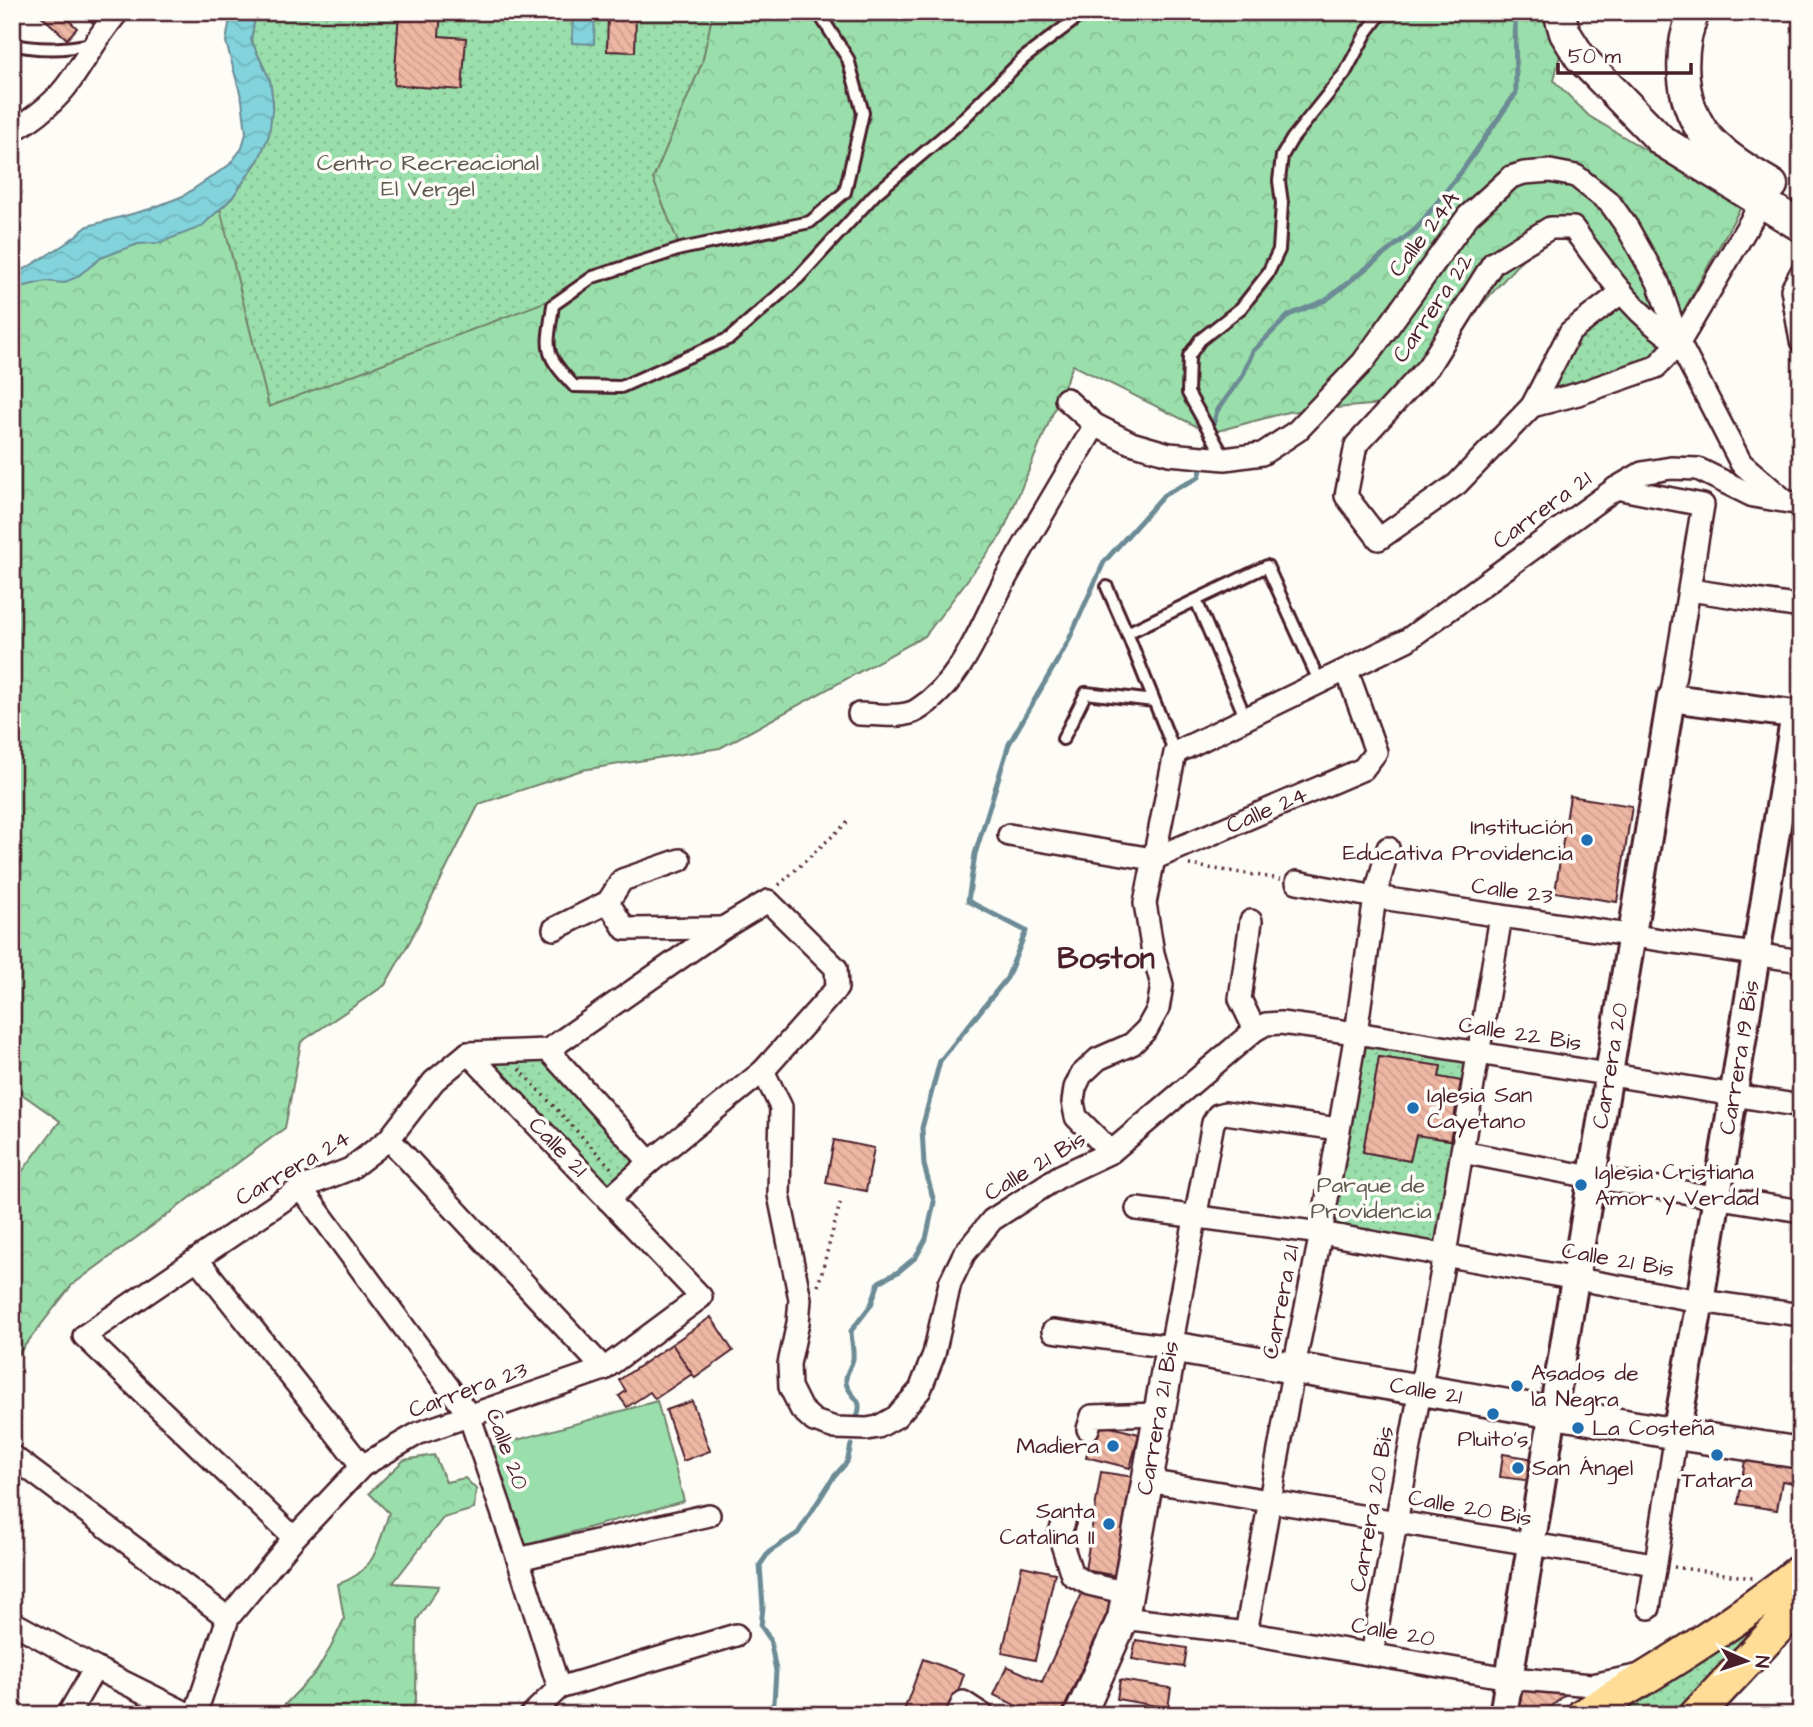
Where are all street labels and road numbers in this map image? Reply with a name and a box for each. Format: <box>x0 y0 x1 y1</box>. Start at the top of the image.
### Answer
street label: Calle 24A <box>1381 184 1467 284</box>
street label: Carrera 22 <box>1385 247 1481 369</box>
street label: Carrera 21 <box>1486 463 1598 557</box>
street label: Calle 24 <box>1221 778 1313 842</box>
street label: Calle 23 <box>1469 869 1555 913</box>
street label: Carrera 19 Bis <box>1711 978 1768 1137</box>
street label: Carrera 20 <box>1584 1000 1636 1131</box>
street label: Calle 22 Bis <box>1456 1009 1584 1059</box>
street label: Calle 21 <box>521 1110 595 1184</box>
street label: Carrera 24 <box>229 1122 357 1214</box>
street label: Calle 21 Bis <box>978 1123 1092 1209</box>
street label: Calle 21 Bis <box>1559 1234 1677 1286</box>
street label: Carrera 21 <box>1254 1242 1308 1362</box>
street label: Carrera 21 Bis <box>1129 1338 1187 1498</box>
street label: Carrera 23 <box>404 1354 532 1426</box>
street label: Calle 21 <box>1387 1369 1465 1413</box>
street label: Calle 20 <box>478 1404 536 1494</box>
street label: Carrera 20 Bis <box>1342 1424 1402 1594</box>
street label: Calle 20 Bis <box>1406 1481 1534 1535</box>
street label: Calle 20 <box>1349 1609 1437 1655</box>

